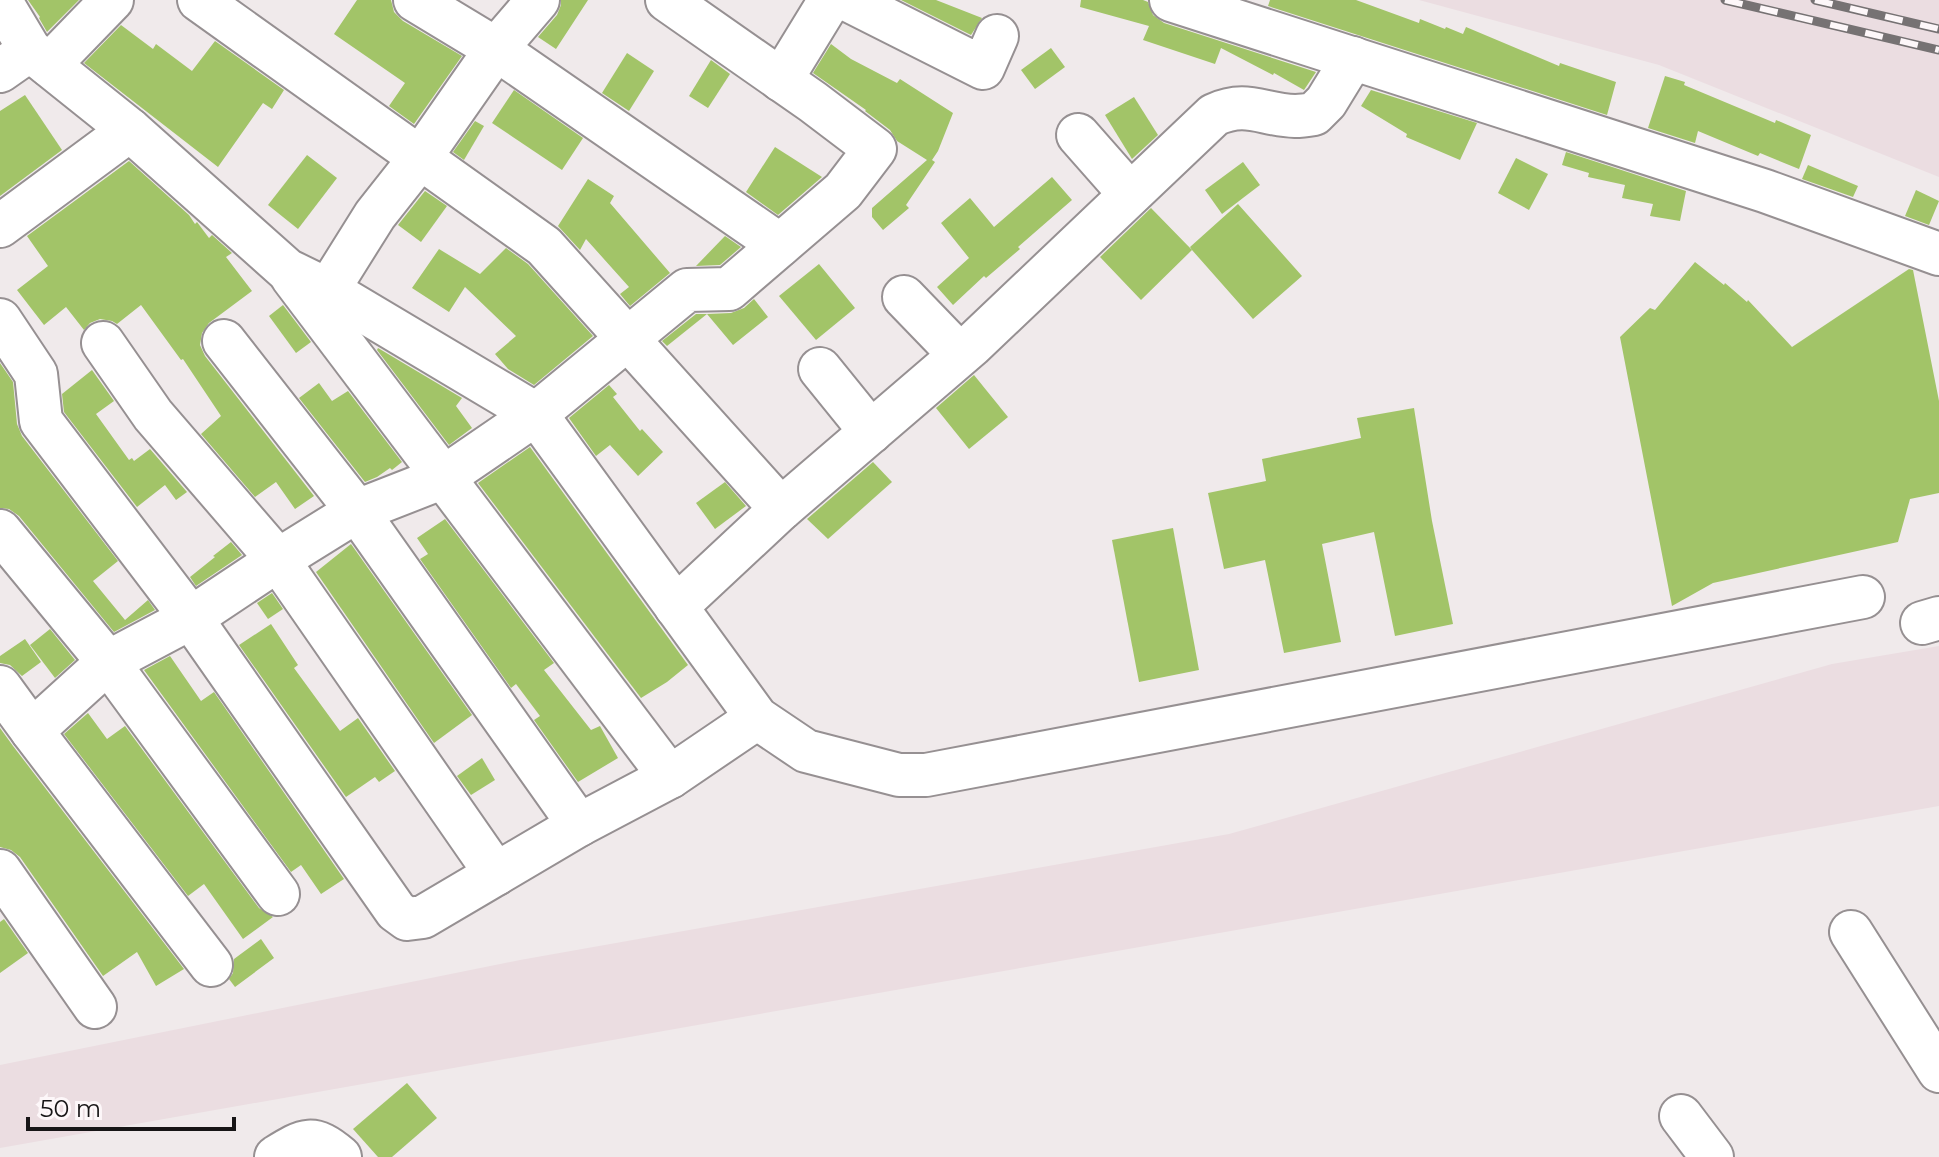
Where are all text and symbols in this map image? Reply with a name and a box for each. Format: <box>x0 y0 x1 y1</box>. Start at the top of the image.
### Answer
scale bar <box>28 1081 234 1131</box>
text: 50 m <box>40 1094 101 1123</box>

